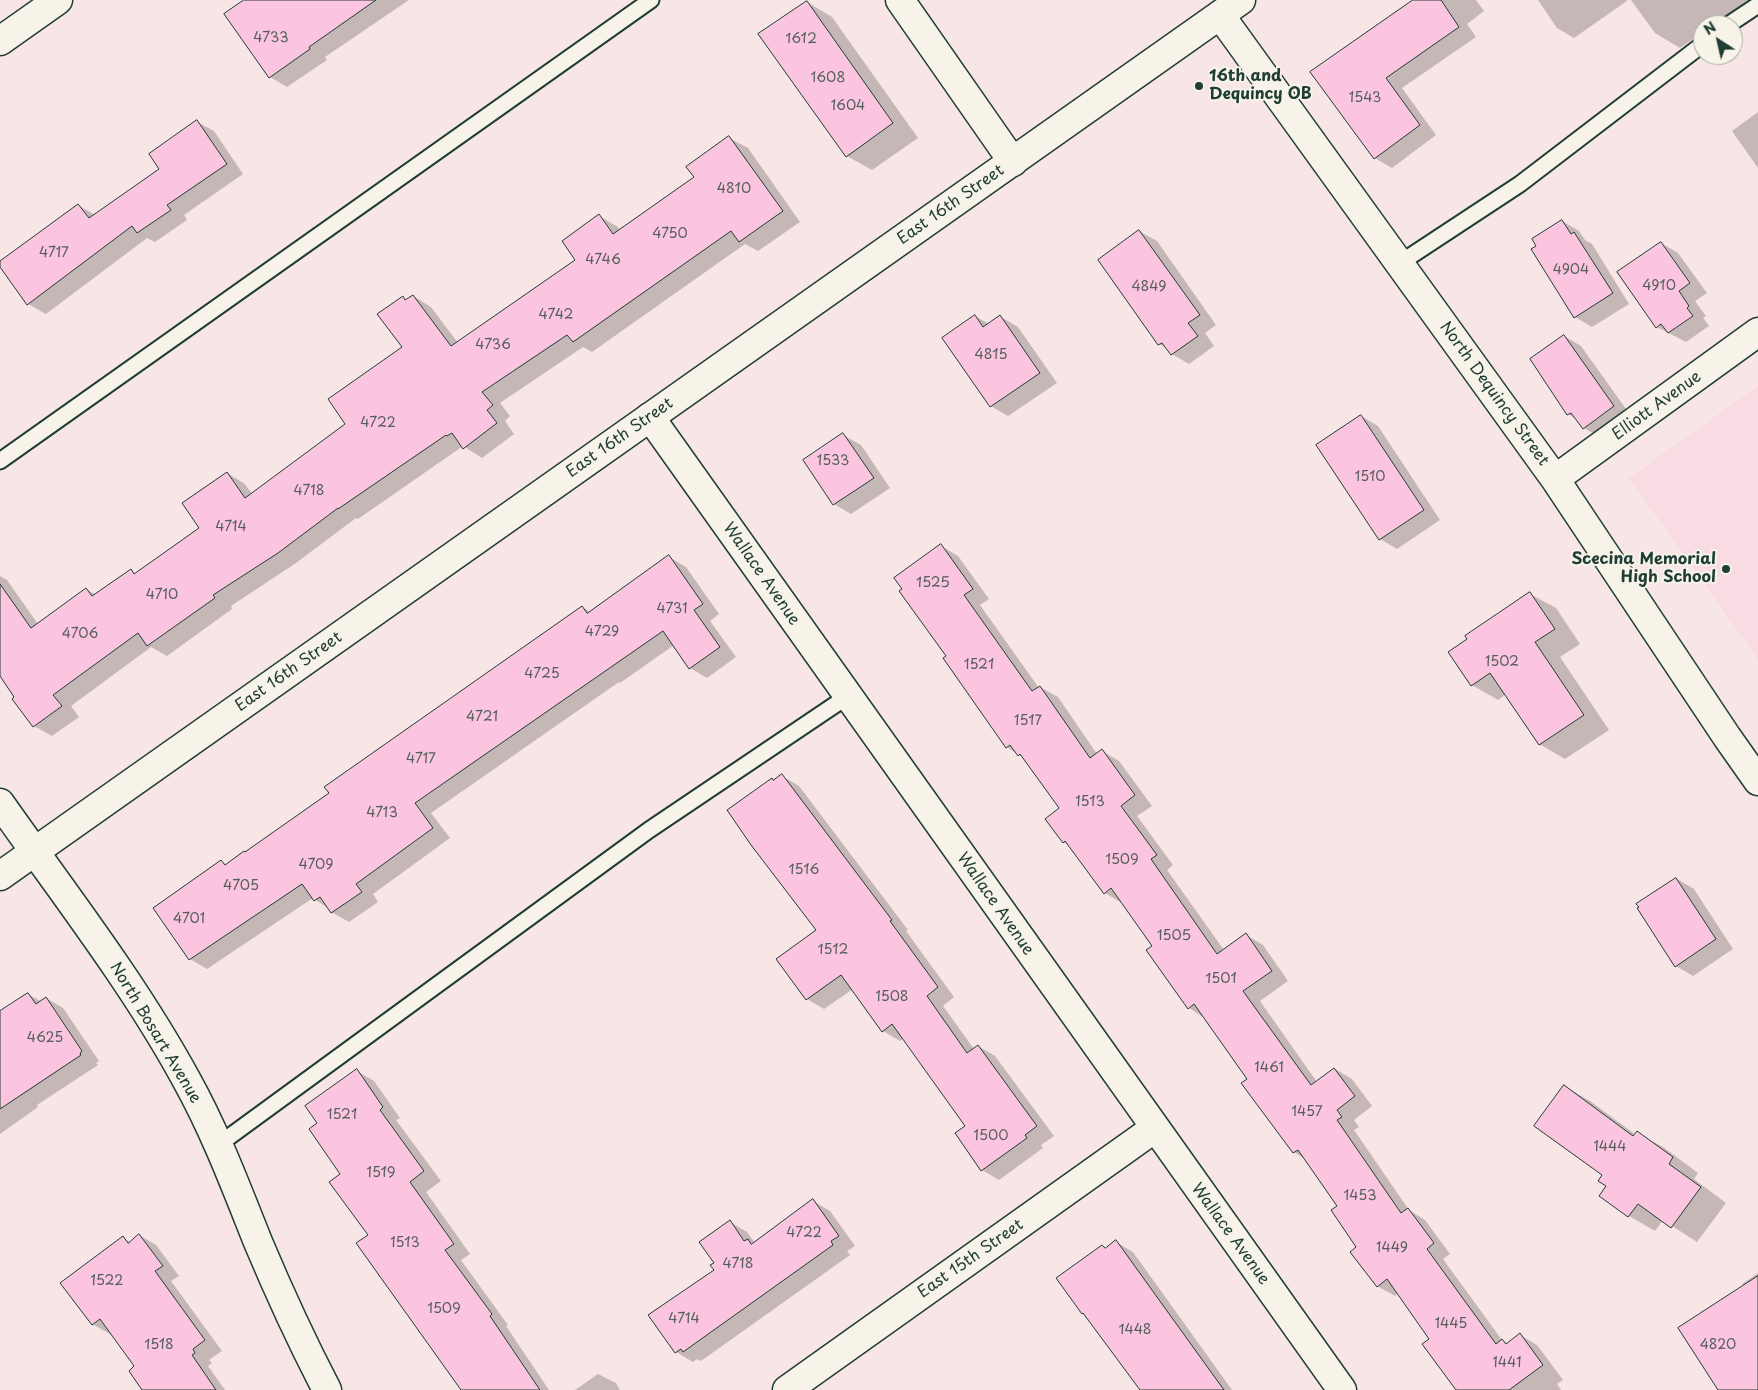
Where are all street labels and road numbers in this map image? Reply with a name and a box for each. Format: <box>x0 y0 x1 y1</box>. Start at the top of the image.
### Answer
street label: East 16th Street <box>894 161 1008 249</box>
street label: North Dequincy Street <box>1435 318 1553 470</box>
street label: Elliott Avenue <box>1609 367 1705 445</box>
street label: East 16th Street <box>563 394 677 482</box>
street label: Wallace Avenue <box>718 519 804 629</box>
street label: East 16th Street <box>232 628 346 716</box>
street label: Wallace Avenue <box>952 849 1038 959</box>
street label: North Bosart Avenue <box>105 959 205 1107</box>
street label: Wallace Avenue <box>1187 1179 1273 1289</box>
street label: East 15th Street <box>915 1215 1027 1303</box>

